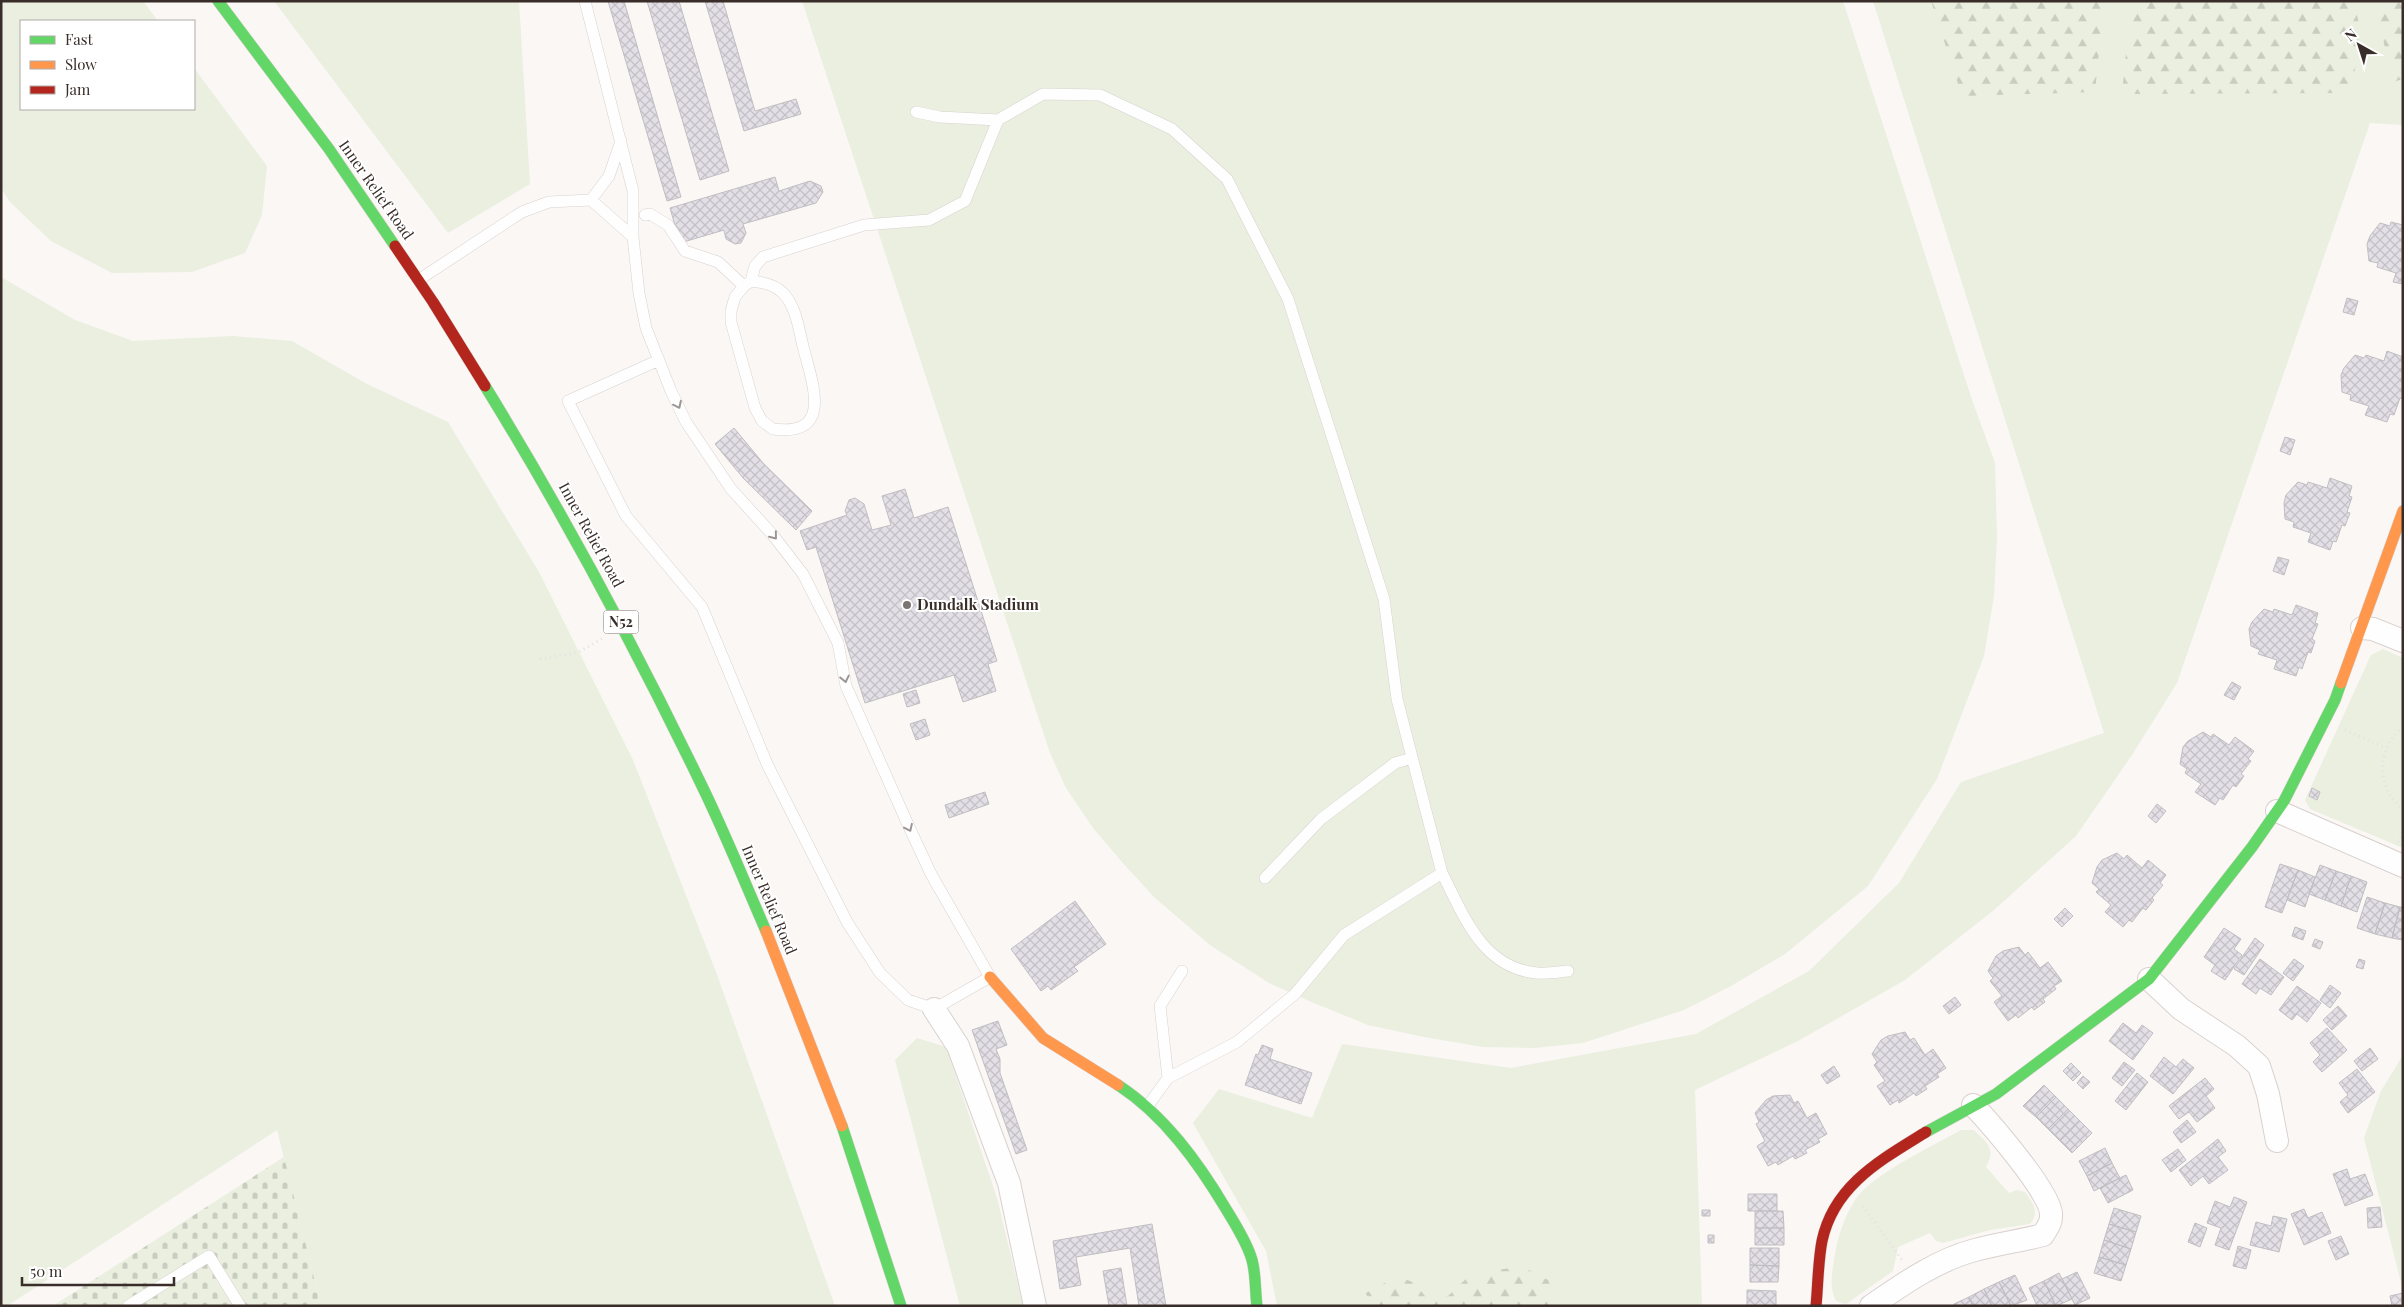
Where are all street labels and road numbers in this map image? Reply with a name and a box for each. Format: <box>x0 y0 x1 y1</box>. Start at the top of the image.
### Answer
street label: Inner Relief Road <box>335 136 419 243</box>
street label: Inner Relief Road <box>555 478 629 591</box>
road number: N52 <box>604 610 638 634</box>
street label: Inner Relief Road <box>738 842 802 958</box>

